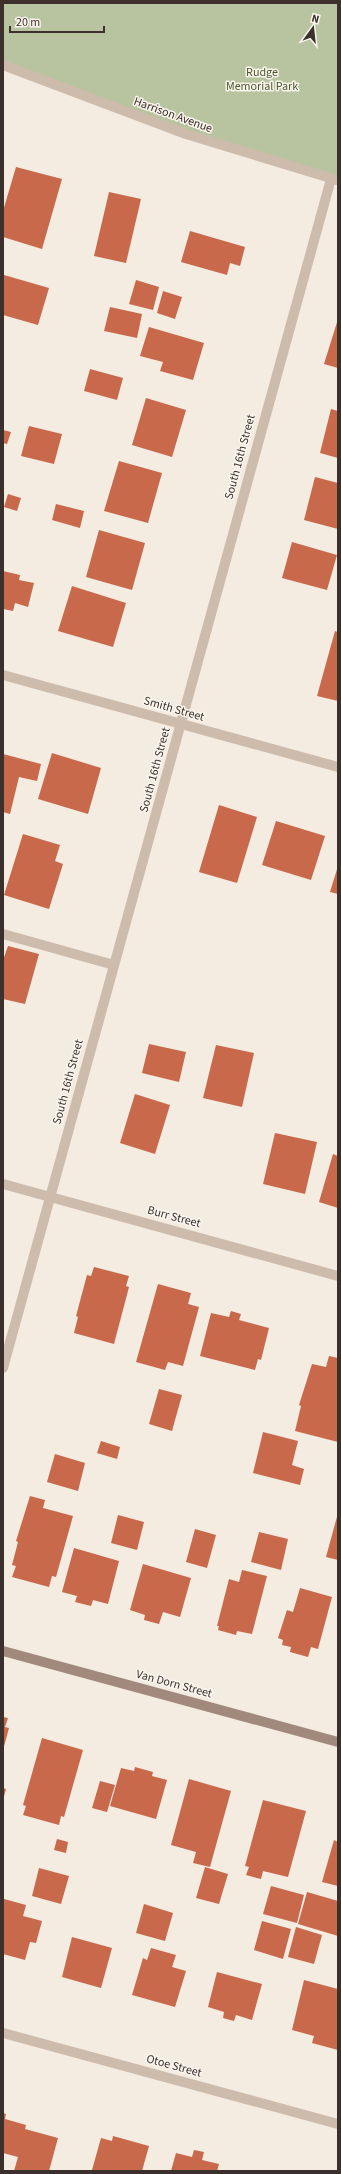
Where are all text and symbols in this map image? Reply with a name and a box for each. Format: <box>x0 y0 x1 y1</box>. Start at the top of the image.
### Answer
scale bar <box>10 8 104 34</box>
north arrow <box>293 8 333 48</box>
text: N <box>310 11 321 27</box>
text: 20 m <box>16 14 40 31</box>
park label: Rudge Memorial Park <box>226 64 298 95</box>
street label: Harrison Avenue <box>131 93 215 137</box>
street label: South 16th Street <box>220 413 260 501</box>
street label: Smith Street <box>142 692 206 726</box>
street label: South 16th Street <box>135 726 175 814</box>
street label: South 16th Street <box>48 1038 88 1126</box>
street label: Burr Street <box>146 1202 202 1232</box>
street label: Van Dorn Street <box>134 1666 214 1702</box>
street label: Otoe Street <box>144 2050 204 2082</box>

